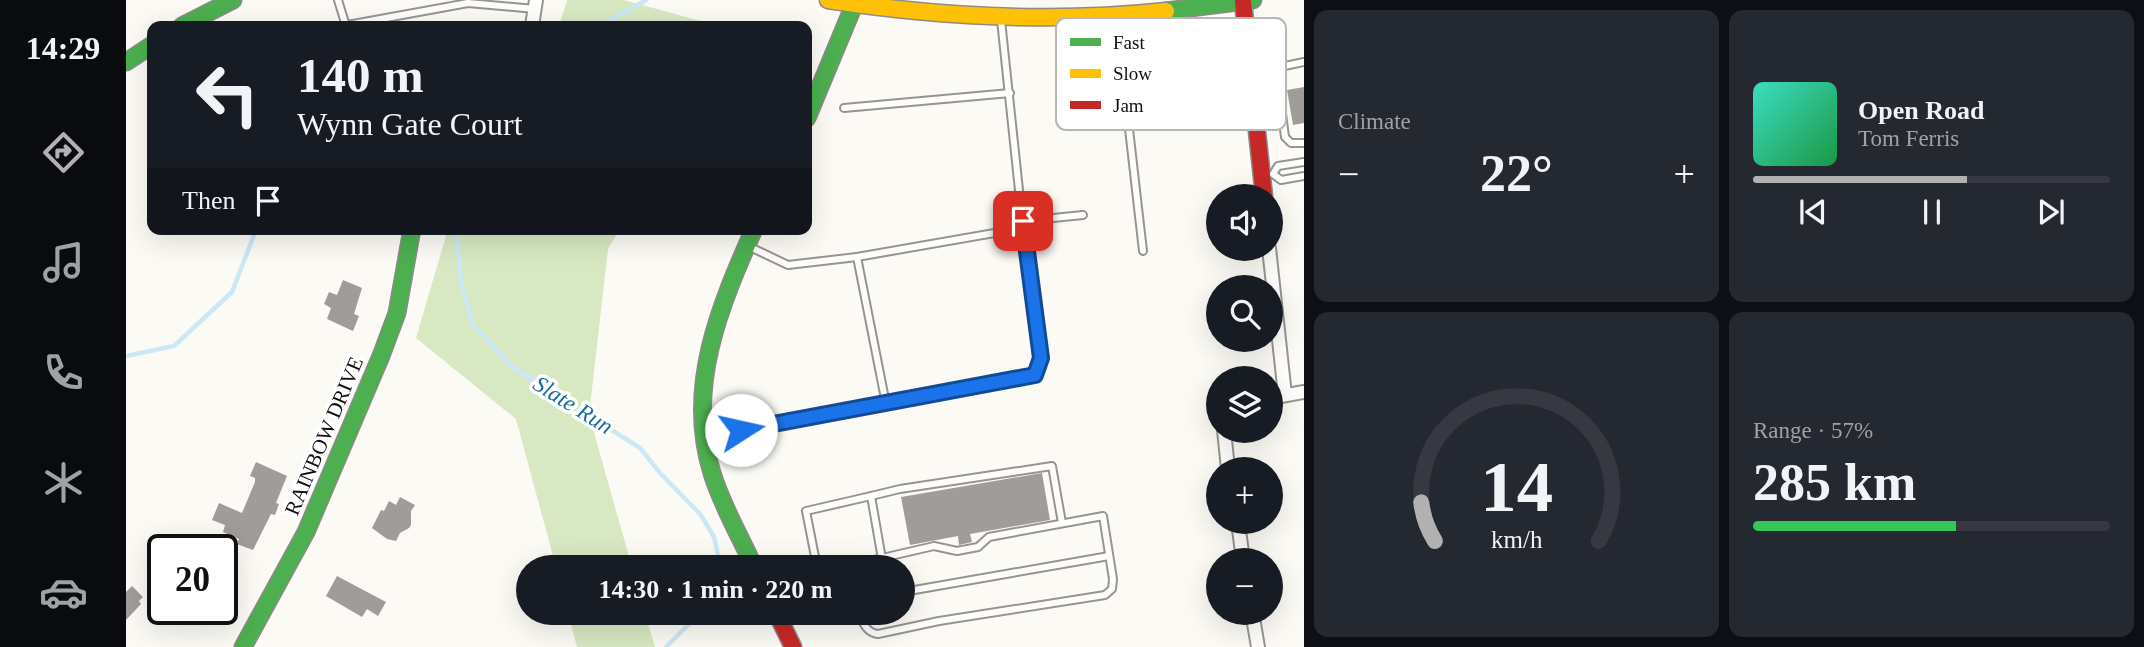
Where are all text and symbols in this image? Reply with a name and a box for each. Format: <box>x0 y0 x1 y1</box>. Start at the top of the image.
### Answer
legend <box>1056 18 1286 130</box>
text: 14:29 <box>26 30 100 66</box>
text: Fast <box>1113 32 1145 53</box>
text: 140 m <box>297 48 424 103</box>
icon: left <box>182 49 273 140</box>
text: Slow <box>1113 63 1152 84</box>
text: Jam <box>1113 95 1144 116</box>
text: Open Road <box>1858 96 1984 125</box>
text: Wynn Gate Court <box>297 106 523 142</box>
text: Climate <box>1338 109 1411 134</box>
text: Tom Ferris <box>1858 126 1959 151</box>
icon: directions <box>39 128 88 177</box>
text: 22° <box>1480 145 1553 202</box>
text: − <box>1338 153 1359 195</box>
text: + <box>1674 153 1695 195</box>
icon: arrive <box>249 182 287 220</box>
map controls <box>1206 184 1283 625</box>
button: sound <box>1206 184 1283 261</box>
text: Then <box>182 186 235 215</box>
pin <box>993 191 1053 251</box>
icon: previous <box>1794 193 1832 231</box>
icon: pause <box>1913 193 1951 231</box>
icon: next <box>2032 193 2070 231</box>
icon: arrive <box>1004 202 1042 240</box>
icon: music <box>39 238 88 287</box>
button: search <box>1206 275 1283 352</box>
icon: phone <box>39 348 88 397</box>
street label: RAINBOW DRIVE <box>280 353 368 519</box>
button: layers <box>1206 366 1283 443</box>
water label: Slate Run <box>529 371 617 439</box>
position arrow <box>704 393 778 467</box>
text: Range · 57% <box>1753 418 1873 443</box>
text: 14 <box>1480 446 1553 527</box>
text: 285 km <box>1753 454 1916 511</box>
button: + <box>1206 457 1283 534</box>
icon: climate <box>39 458 88 507</box>
text: km/h <box>1491 525 1543 552</box>
speed limit sign: 20 <box>147 534 238 625</box>
button: − <box>1206 548 1283 625</box>
icon: car <box>39 568 88 617</box>
text: 14:30 · 1 min · 220 m <box>599 575 833 604</box>

